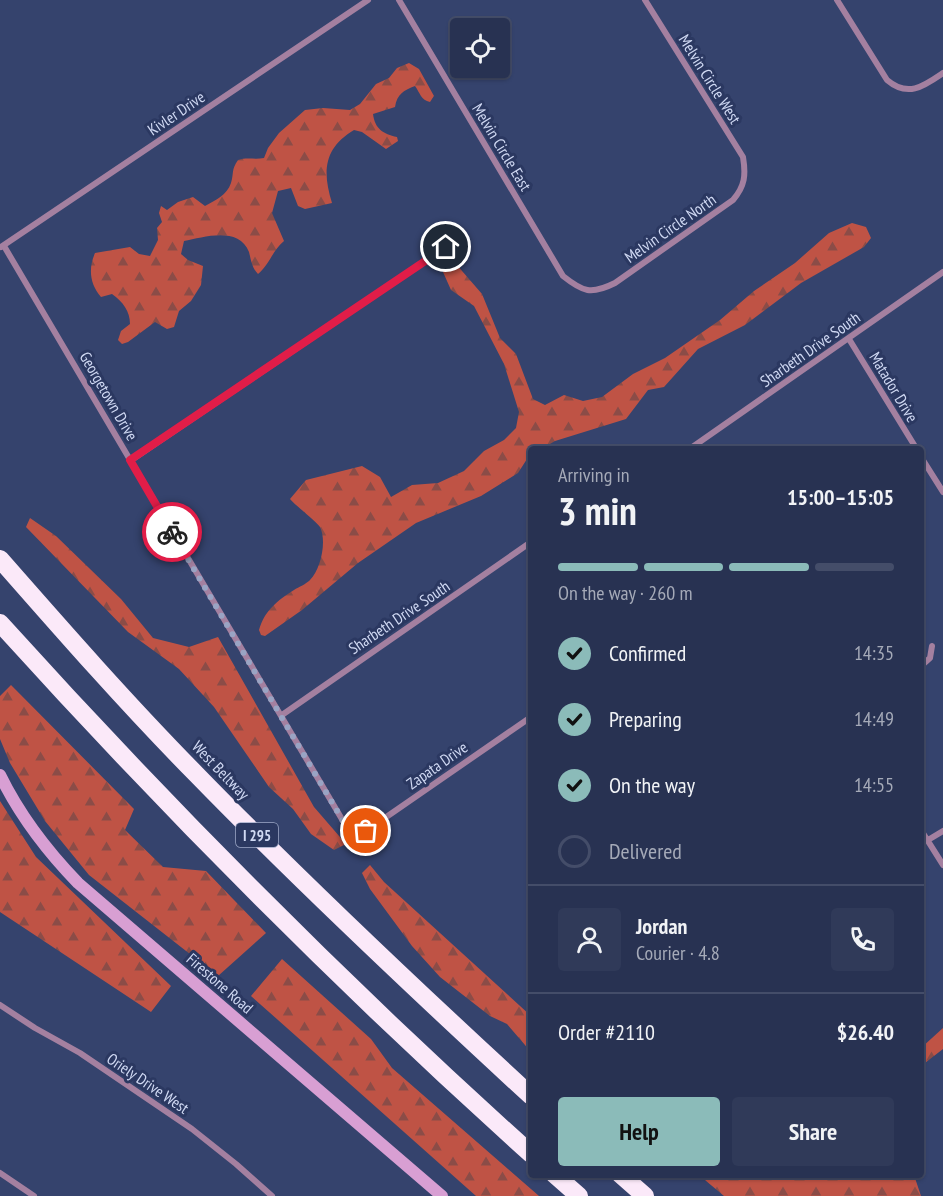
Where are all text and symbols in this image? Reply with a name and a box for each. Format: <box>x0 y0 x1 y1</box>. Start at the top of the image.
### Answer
map controls <box>450 18 510 78</box>
button: locate <box>450 18 510 78</box>
street label: Melvin Circle West <box>675 31 746 128</box>
street label: Kivler Drive <box>144 87 208 139</box>
street label: Melvin Circle East <box>468 100 536 195</box>
street label: Melvin Circle North <box>620 189 720 267</box>
pin <box>420 221 471 272</box>
icon: home <box>429 230 462 263</box>
street label: Sharbeth Drive South <box>756 307 864 391</box>
street label: Georgetown Drive <box>76 348 142 444</box>
street label: Matador Drive <box>865 348 923 426</box>
text: Arriving in <box>558 462 630 488</box>
text: 15:00–15:05 <box>787 483 894 511</box>
text: 3 min <box>558 485 637 536</box>
courier <box>142 502 202 562</box>
icon: bike <box>156 516 189 549</box>
street label: Sharbeth Drive South <box>345 576 453 658</box>
text: On the way · 260 m <box>558 580 693 606</box>
icon: check <box>558 637 591 670</box>
text: Confirmed <box>609 639 686 667</box>
text: 14:35 <box>854 640 894 666</box>
icon: check <box>558 703 591 736</box>
text: Preparing <box>609 705 682 733</box>
text: 14:49 <box>854 706 894 732</box>
street label: West Beltway <box>188 736 254 804</box>
street label: Zapata Drive <box>403 737 471 793</box>
icon: check <box>558 769 591 802</box>
text: On the way <box>609 771 695 799</box>
text: 14:55 <box>854 772 894 798</box>
pin <box>340 805 391 856</box>
icon: bag <box>349 814 382 847</box>
road number: I 295 <box>236 823 278 847</box>
text: Delivered <box>609 837 682 865</box>
button: person <box>558 908 621 971</box>
button: phone <box>831 908 894 971</box>
text: Jordan <box>636 912 687 940</box>
text: Courier · 4.8 <box>636 940 720 966</box>
street label: Firestone Road <box>183 949 258 1017</box>
text: Order #2110 <box>558 1018 655 1046</box>
text: $26.40 <box>837 1018 894 1046</box>
street label: Oriely Drive West <box>103 1048 193 1118</box>
button: Help <box>558 1097 720 1166</box>
button: Share <box>732 1097 894 1166</box>

